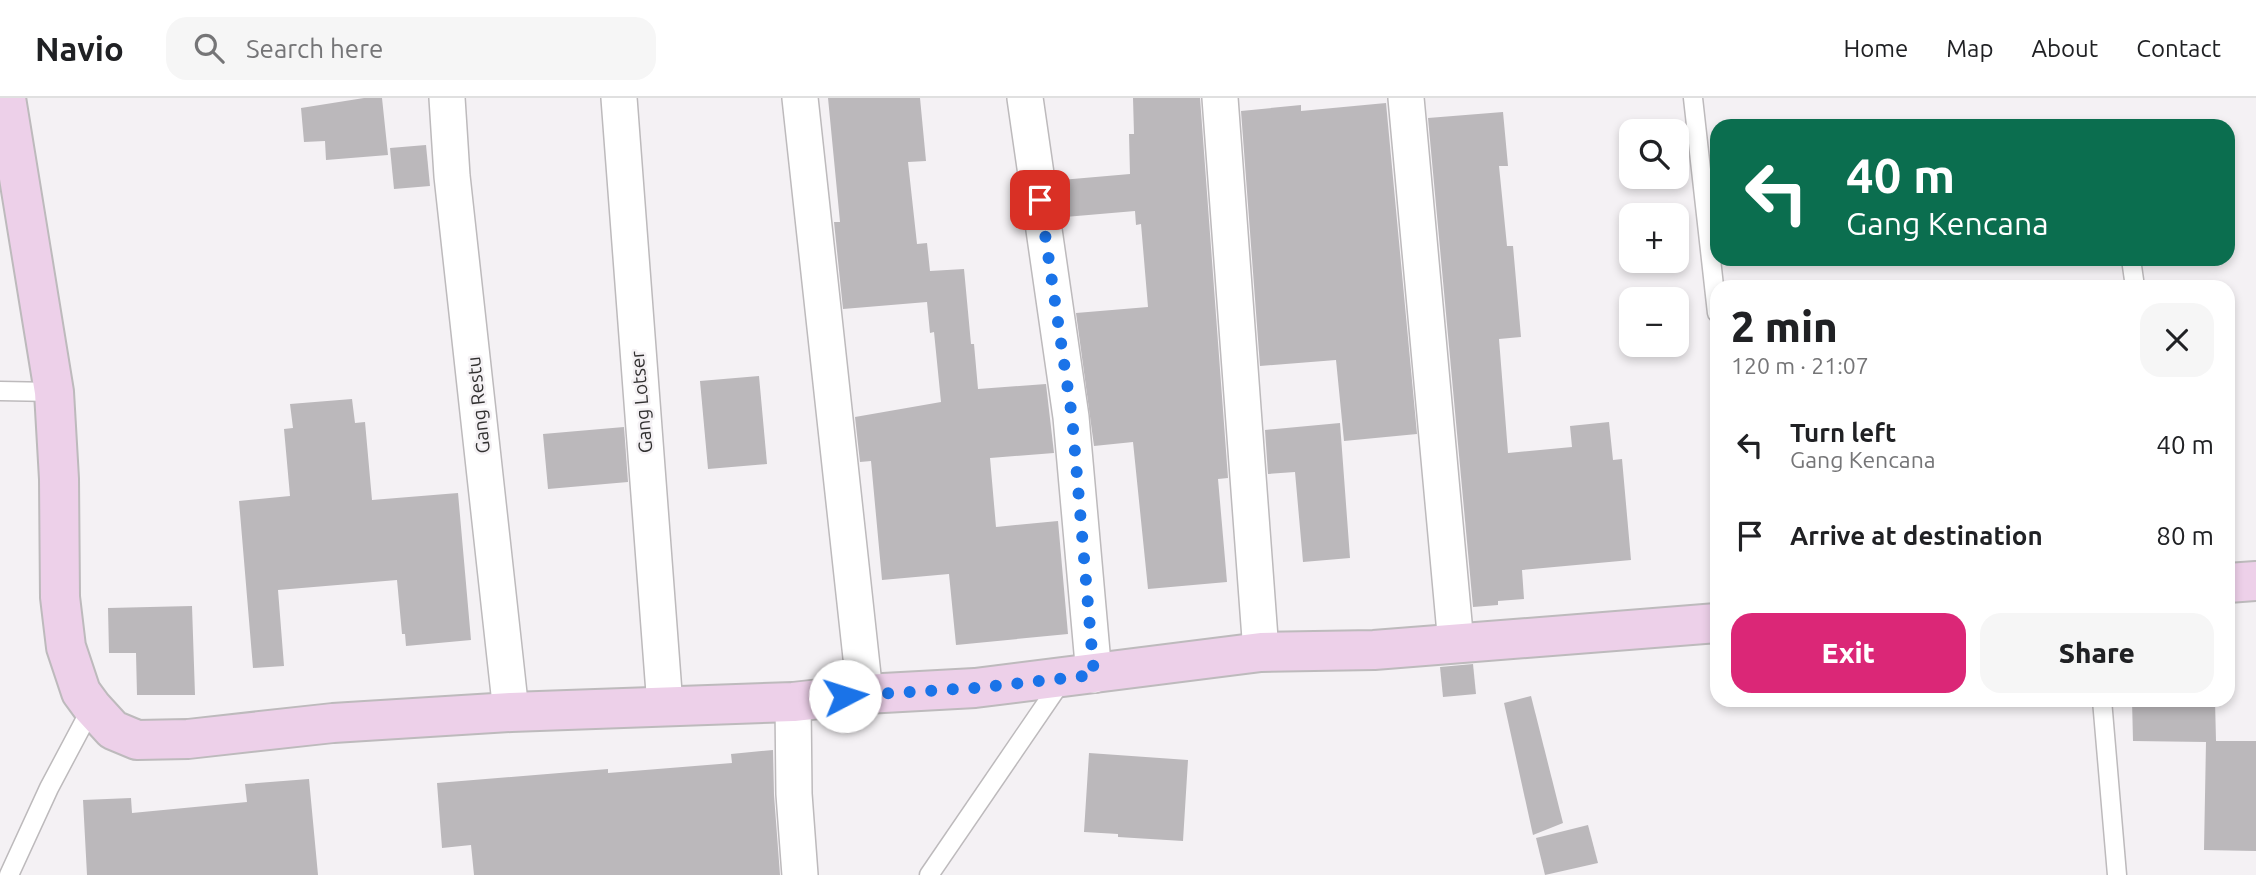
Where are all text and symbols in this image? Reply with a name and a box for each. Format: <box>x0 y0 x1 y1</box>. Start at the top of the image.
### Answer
search box <box>166 17 656 80</box>
icon: search <box>190 29 228 67</box>
text: Navio <box>35 30 124 67</box>
text: Search here <box>246 34 383 63</box>
text: Home <box>1843 35 1908 62</box>
text: Map <box>1946 35 1993 62</box>
text: About <box>2031 35 2098 62</box>
text: Contact <box>2136 35 2221 62</box>
map controls <box>1619 119 1689 357</box>
button: search <box>1619 119 1689 189</box>
icon: left <box>1731 147 1822 238</box>
text: 40 m <box>1846 147 1955 202</box>
pin <box>1010 170 1070 230</box>
icon: arrive <box>1021 181 1059 219</box>
button: + <box>1619 203 1689 273</box>
text: Gang Kencana <box>1846 205 2049 241</box>
button: − <box>1619 287 1689 357</box>
text: 2 min <box>1731 303 1838 350</box>
button: close <box>2140 303 2214 377</box>
street label: Gang Lotser <box>626 350 656 454</box>
text: 120 m · 21:07 <box>1731 353 1869 378</box>
street label: Gang Restu <box>462 355 494 455</box>
text: Turn left <box>1790 418 1896 447</box>
icon: left <box>1731 426 1769 464</box>
text: 40 m <box>2156 430 2214 459</box>
text: Gang Kencana <box>1790 447 1936 472</box>
icon: arrive <box>1731 517 1769 555</box>
text: Arrive at destination <box>1790 521 2043 550</box>
text: 80 m <box>2156 521 2214 550</box>
button: Exit <box>1731 613 1966 693</box>
button: Share <box>1980 613 2214 693</box>
position arrow <box>808 659 882 733</box>

